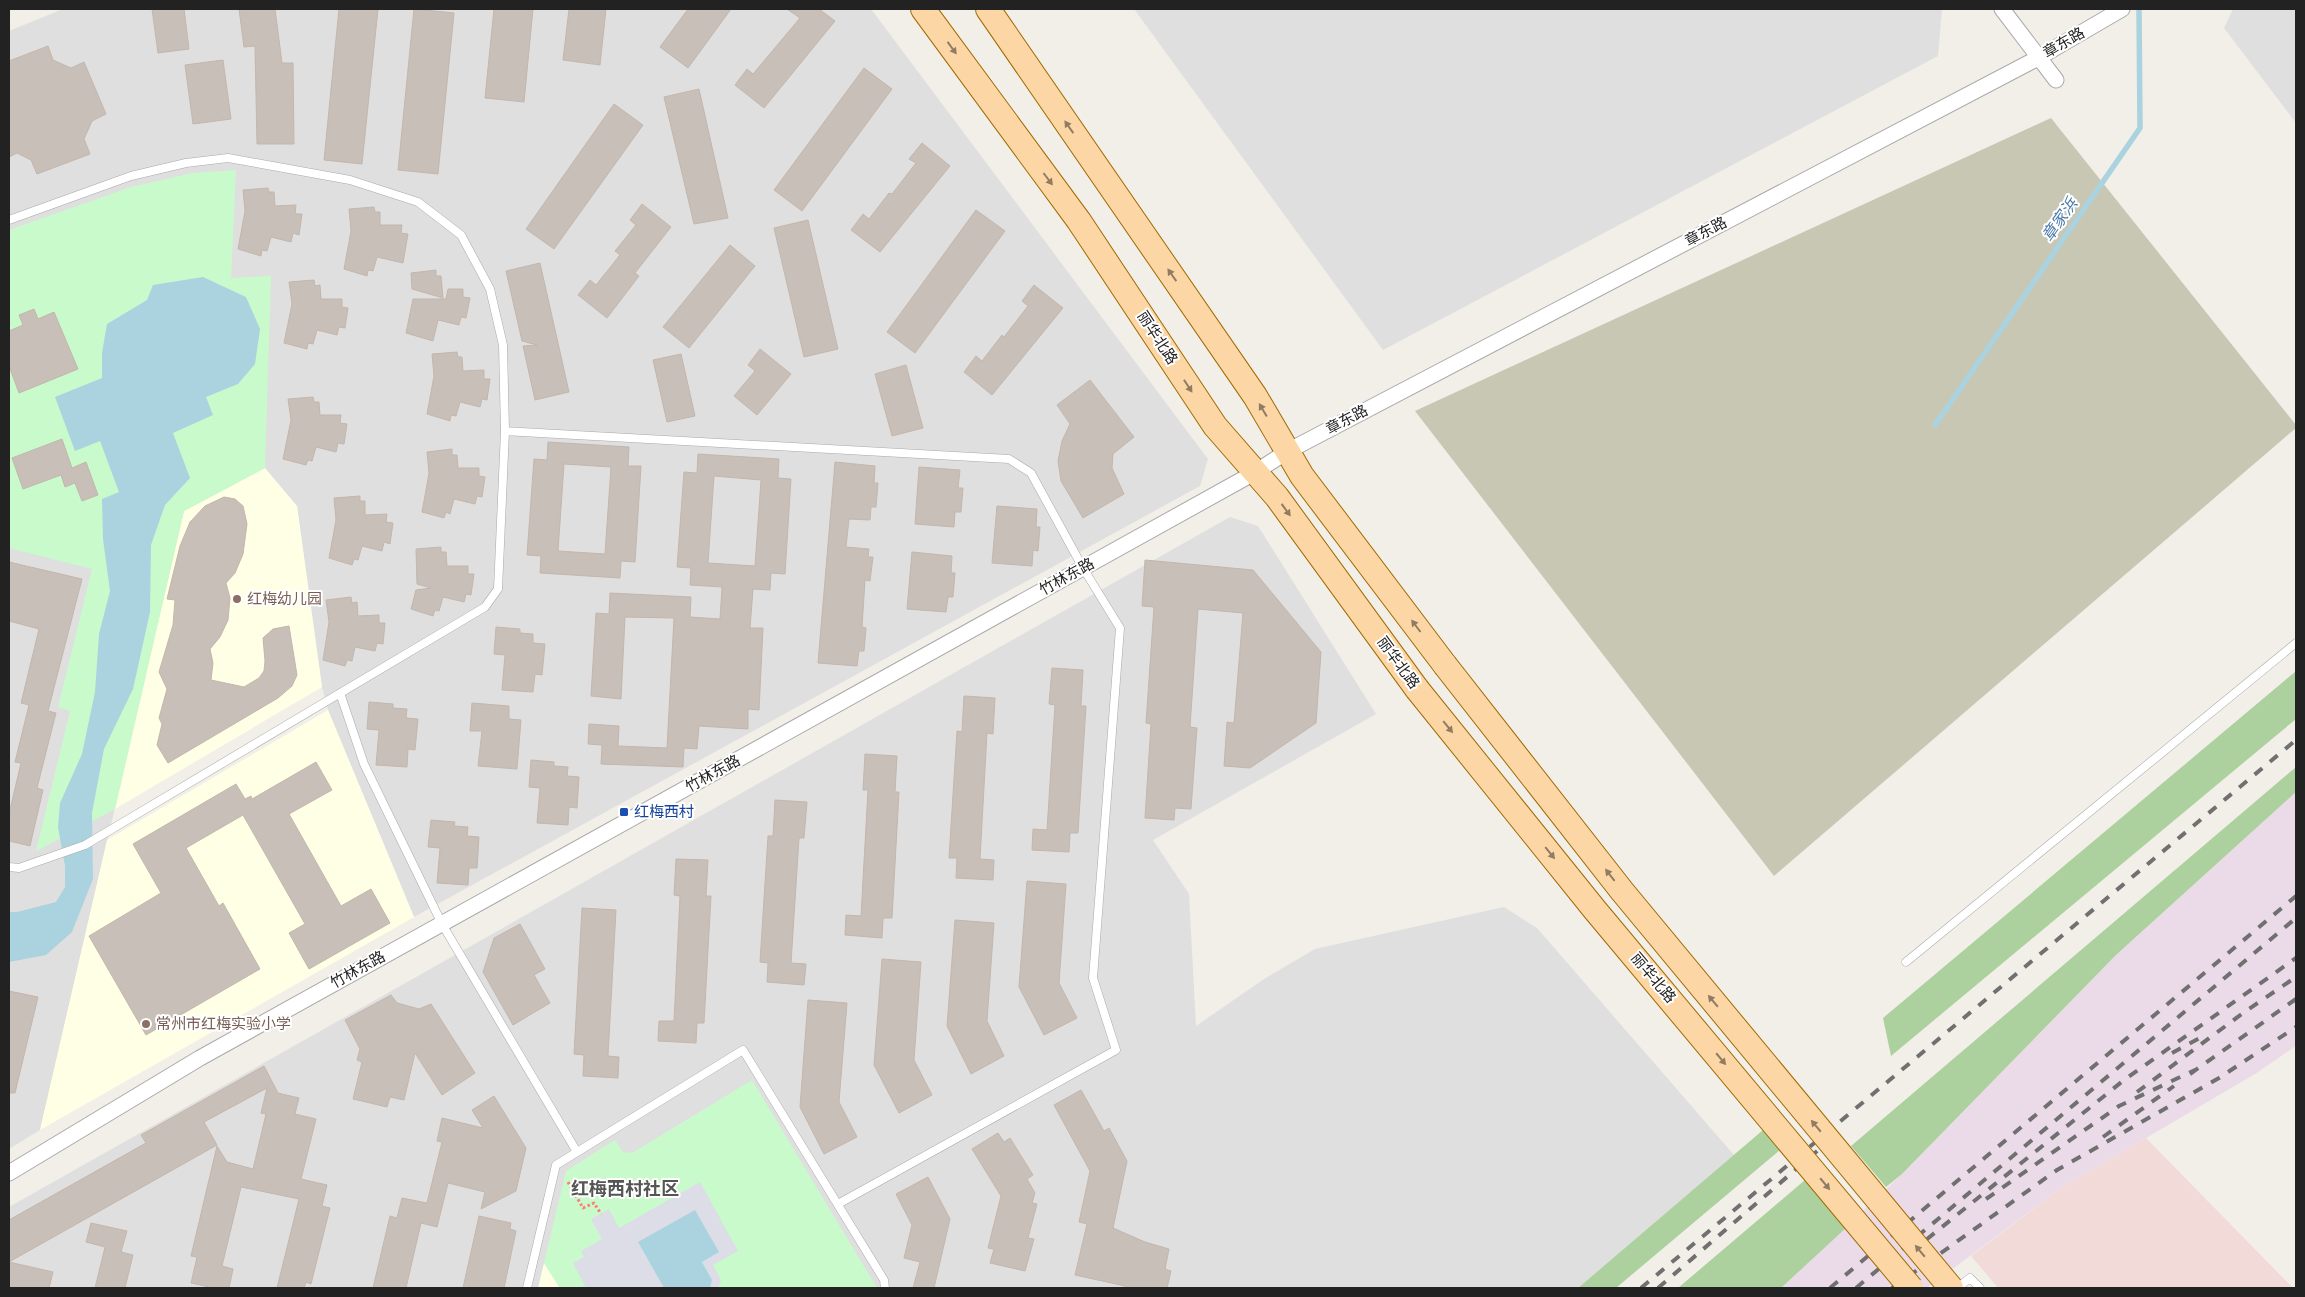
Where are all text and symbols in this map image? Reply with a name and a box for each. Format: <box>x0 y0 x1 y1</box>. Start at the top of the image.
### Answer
street label: 章东路 <box>2040 24 2087 61</box>
one-way arrow <box>947 41 957 55</box>
one-way arrow <box>1064 120 1074 134</box>
one-way arrow <box>1043 172 1053 186</box>
water label: 章家浜 <box>2039 194 2081 244</box>
street label: 章东路 <box>1682 214 1729 249</box>
one-way arrow <box>1167 268 1177 282</box>
street label: 丽华北路 <box>1134 308 1181 367</box>
one-way arrow <box>1183 379 1193 392</box>
street label: 章东路 <box>1323 402 1370 437</box>
one-way arrow <box>1258 403 1267 416</box>
one-way arrow <box>1281 503 1291 517</box>
street label: 竹林东路 <box>1037 555 1097 598</box>
place label: 红梅幼儿园 <box>247 591 322 607</box>
marker: 红梅幼儿园 <box>231 593 243 605</box>
one-way arrow <box>1410 620 1421 633</box>
street label: 丽华北路 <box>1374 633 1423 692</box>
one-way arrow <box>1442 720 1453 733</box>
street label: 竹林东路 <box>683 752 743 795</box>
place label: 红梅西村 <box>634 803 694 820</box>
marker: 红梅西村 <box>618 806 630 818</box>
one-way arrow <box>1544 847 1555 860</box>
one-way arrow <box>1604 869 1615 882</box>
street label: 竹林东路 <box>328 948 388 991</box>
street label: 丽华北路 <box>1628 949 1680 1006</box>
one-way arrow <box>1707 994 1718 1007</box>
place label: 常州市红梅实验小学 <box>156 1015 291 1032</box>
marker: 常州市红梅实验小学 <box>140 1018 152 1030</box>
one-way arrow <box>1715 1052 1727 1064</box>
one-way arrow <box>1811 1119 1822 1132</box>
one-way arrow <box>1819 1177 1830 1190</box>
district label: 红梅西村社区 <box>571 1179 679 1199</box>
one-way arrow <box>1915 1244 1926 1257</box>

